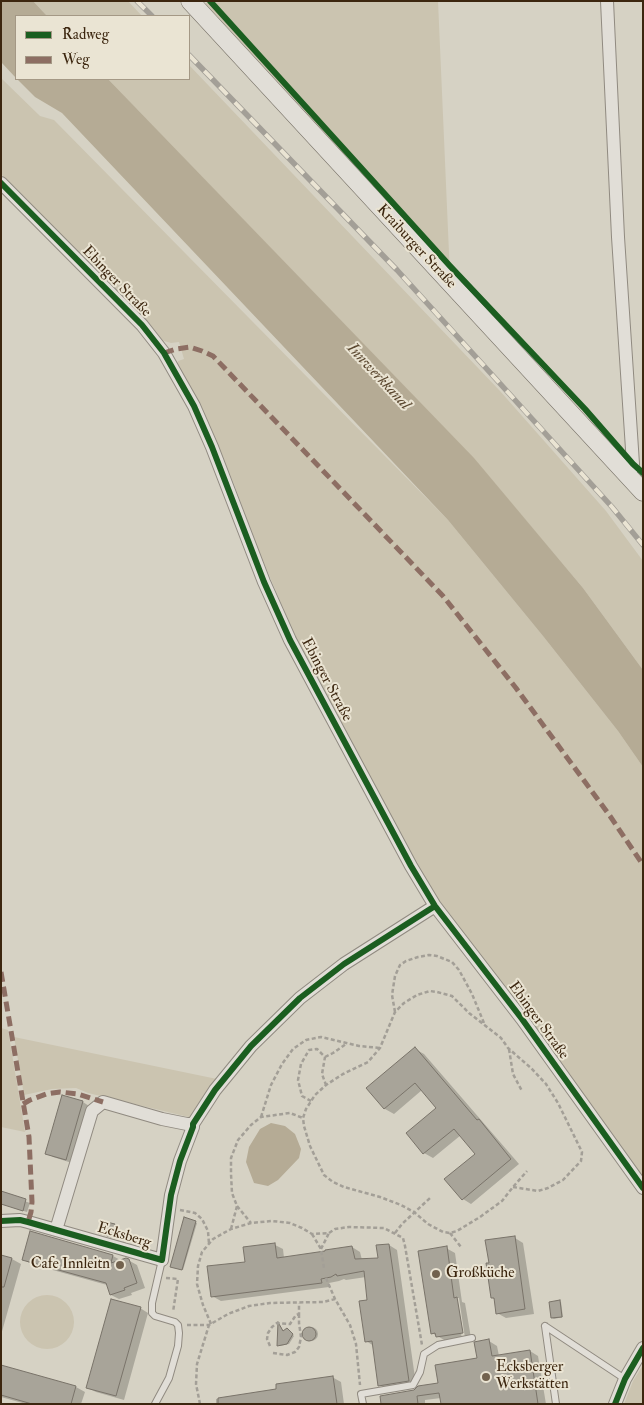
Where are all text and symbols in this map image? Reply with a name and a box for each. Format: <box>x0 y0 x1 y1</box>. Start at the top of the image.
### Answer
legend <box>15 15 190 80</box>
text: Radweg <box>62 25 109 44</box>
text: Weg <box>62 50 90 69</box>
street label: Kraiburger Straße <box>372 201 460 293</box>
street label: Ebinger Straße <box>78 243 154 321</box>
water label: Innwerkkanal <box>342 340 414 414</box>
street label: Ebinger Straße <box>297 635 355 725</box>
street label: Ebinger Straße <box>504 979 572 1063</box>
street label: Ecksberg <box>95 1219 153 1253</box>
place label: Cafe Innleitn <box>31 1256 110 1274</box>
marker: Cafe Innleitn <box>114 1259 126 1271</box>
place label: Großküche <box>446 1265 514 1283</box>
marker: Großküche <box>430 1268 442 1280</box>
place label: Ecksberger Werkstätten <box>496 1359 569 1394</box>
marker: Ecksberger Werkstätten <box>480 1371 492 1383</box>

